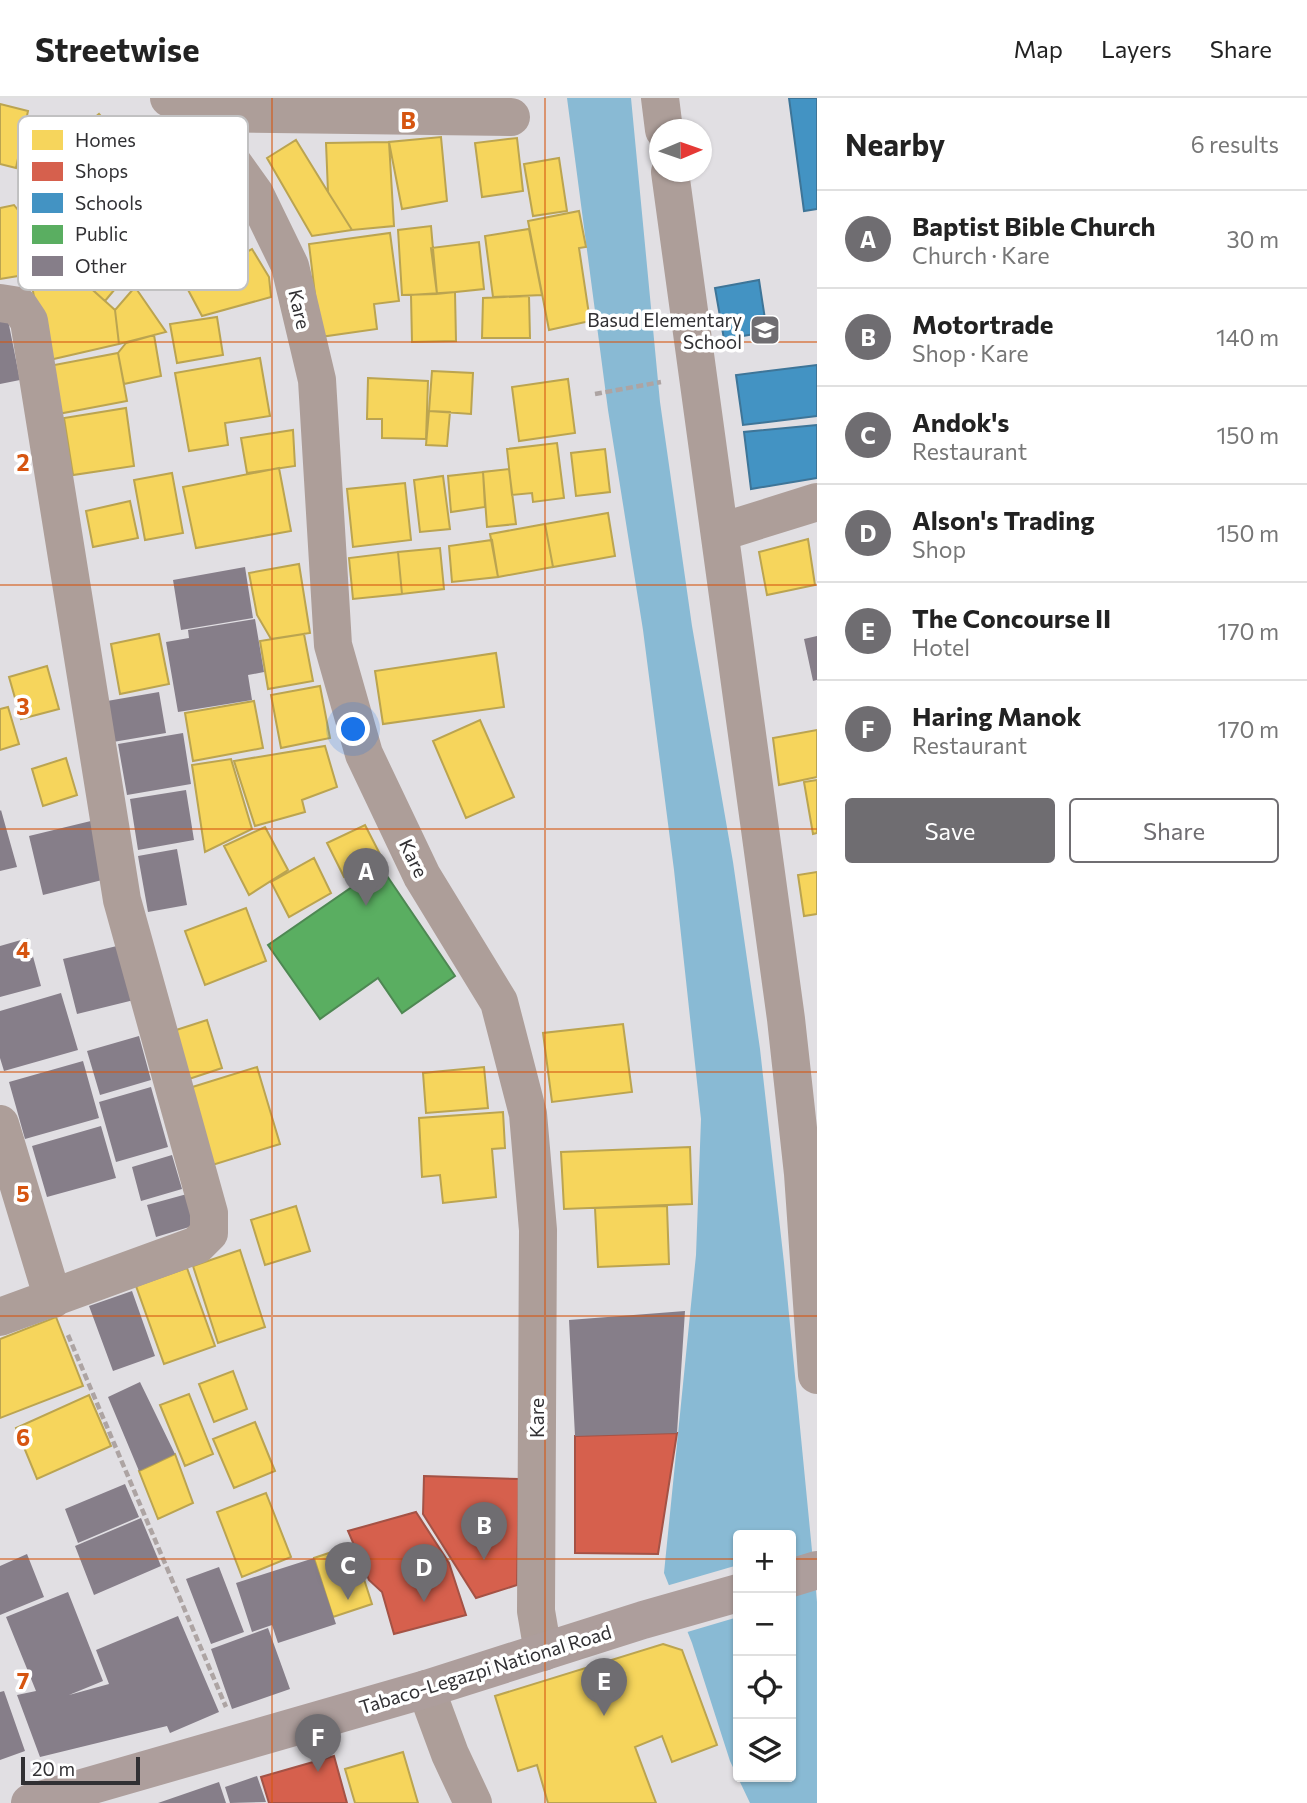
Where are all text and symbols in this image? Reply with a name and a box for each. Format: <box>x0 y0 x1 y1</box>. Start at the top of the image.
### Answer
text: Streetwise <box>35 28 200 69</box>
text: Map <box>1014 34 1063 63</box>
text: Layers <box>1101 34 1172 63</box>
text: Share <box>1210 34 1272 63</box>
text: B <box>400 106 416 134</box>
legend <box>18 116 248 290</box>
north arrow <box>649 119 712 182</box>
text: Nearby <box>845 125 945 162</box>
text: Homes <box>75 128 136 151</box>
text: 6 results <box>1191 130 1279 158</box>
text: Shops <box>75 159 128 182</box>
text: Schools <box>75 191 143 214</box>
text: Baptist Bible Church <box>912 210 1156 241</box>
text: Public <box>75 222 128 245</box>
text: A <box>860 225 876 253</box>
text: 30 m <box>1226 225 1279 253</box>
text: Church · Kare <box>912 241 1050 269</box>
text: Other <box>75 254 127 277</box>
street label: Kare <box>284 287 316 331</box>
place label: Basud Elementary School <box>587 308 742 353</box>
text: Motortrade <box>912 308 1054 339</box>
school or university icon: Basud Elementary School <box>748 313 782 347</box>
text: B <box>860 323 876 351</box>
text: 140 m <box>1216 323 1279 351</box>
text: Shop · Kare <box>912 339 1029 367</box>
text: Andok's <box>912 406 1009 437</box>
text: C <box>860 421 876 449</box>
text: 150 m <box>1216 421 1279 449</box>
text: Restaurant <box>912 437 1027 465</box>
text: 2 <box>16 448 30 476</box>
text: Alson's Trading <box>912 504 1095 535</box>
text: D <box>860 519 876 547</box>
text: 150 m <box>1216 519 1279 547</box>
text: Shop <box>912 535 966 563</box>
text: The Concourse II <box>912 602 1111 633</box>
text: E <box>861 617 875 645</box>
text: 170 m <box>1218 617 1279 645</box>
text: Hotel <box>912 633 970 661</box>
text: 3 <box>16 692 30 720</box>
text: Haring Manok <box>912 700 1081 731</box>
your location <box>336 712 370 746</box>
text: F <box>861 715 875 743</box>
text: 170 m <box>1218 715 1279 743</box>
text: Restaurant <box>912 731 1027 759</box>
button: Save <box>845 798 1055 863</box>
button: Share <box>1069 798 1279 863</box>
street label: Kare <box>395 835 433 881</box>
pin: A <box>343 848 389 906</box>
text: 4 <box>16 935 30 963</box>
text: 5 <box>16 1179 30 1207</box>
street label: Kare <box>525 1398 548 1438</box>
text: 6 <box>16 1423 30 1451</box>
pin: B <box>461 1502 507 1560</box>
map controls <box>733 1530 796 1782</box>
button: + <box>733 1530 796 1593</box>
pin: C <box>325 1542 371 1600</box>
pin: D <box>401 1544 447 1602</box>
button: − <box>733 1593 796 1656</box>
street label: Tabaco-Legazpi National Road <box>356 1620 614 1718</box>
button: locate <box>733 1656 796 1719</box>
pin: E <box>581 1658 627 1716</box>
text: 7 <box>17 1666 29 1694</box>
pin: F <box>295 1714 341 1772</box>
button: layers <box>733 1719 796 1782</box>
scale bar <box>21 1754 140 1786</box>
text: 20 m <box>32 1757 75 1780</box>

